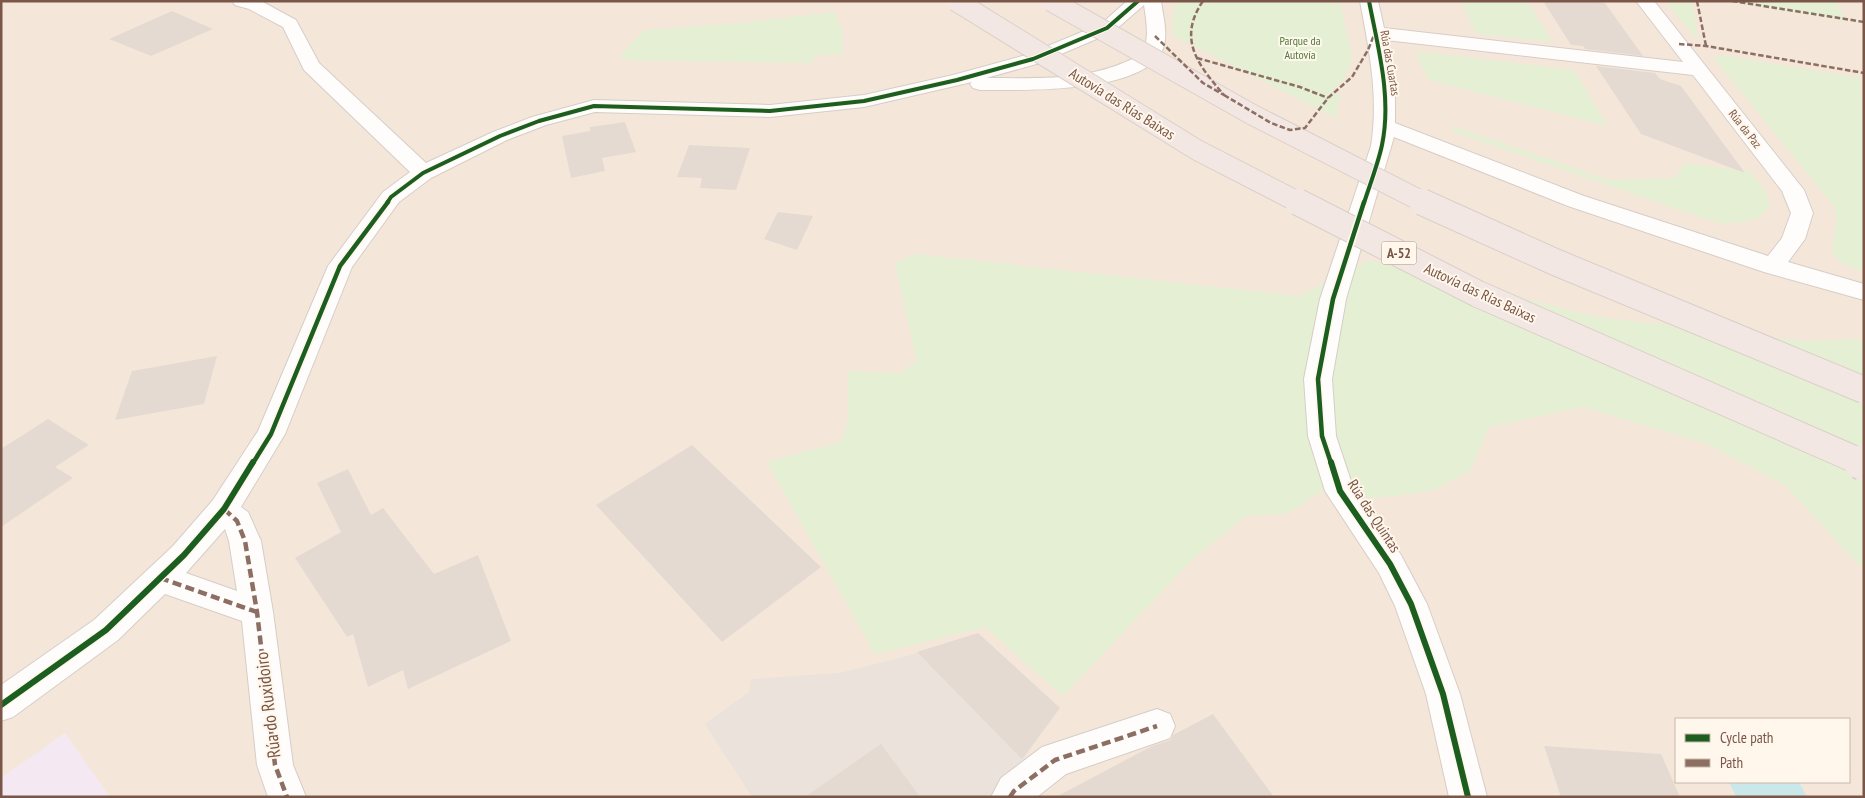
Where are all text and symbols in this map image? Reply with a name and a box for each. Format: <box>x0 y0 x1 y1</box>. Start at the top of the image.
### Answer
street label: Rúa das Cuartas <box>1377 29 1404 97</box>
park label: Parque da Autovía <box>1279 33 1321 62</box>
street label: Autovía das Rías Baixas <box>1066 63 1179 144</box>
street label: Rúa da Paz <box>1726 106 1765 151</box>
road number: A-52 <box>1382 242 1416 264</box>
street label: Autovía das Rías Baixas <box>1421 258 1539 327</box>
street label: Rúa das Quintas <box>1344 476 1405 556</box>
street label: Rúa do Ruxidoiro <box>250 650 285 759</box>
legend <box>1675 718 1850 783</box>
text: Cycle path <box>1720 728 1773 747</box>
text: Path <box>1720 753 1743 772</box>

